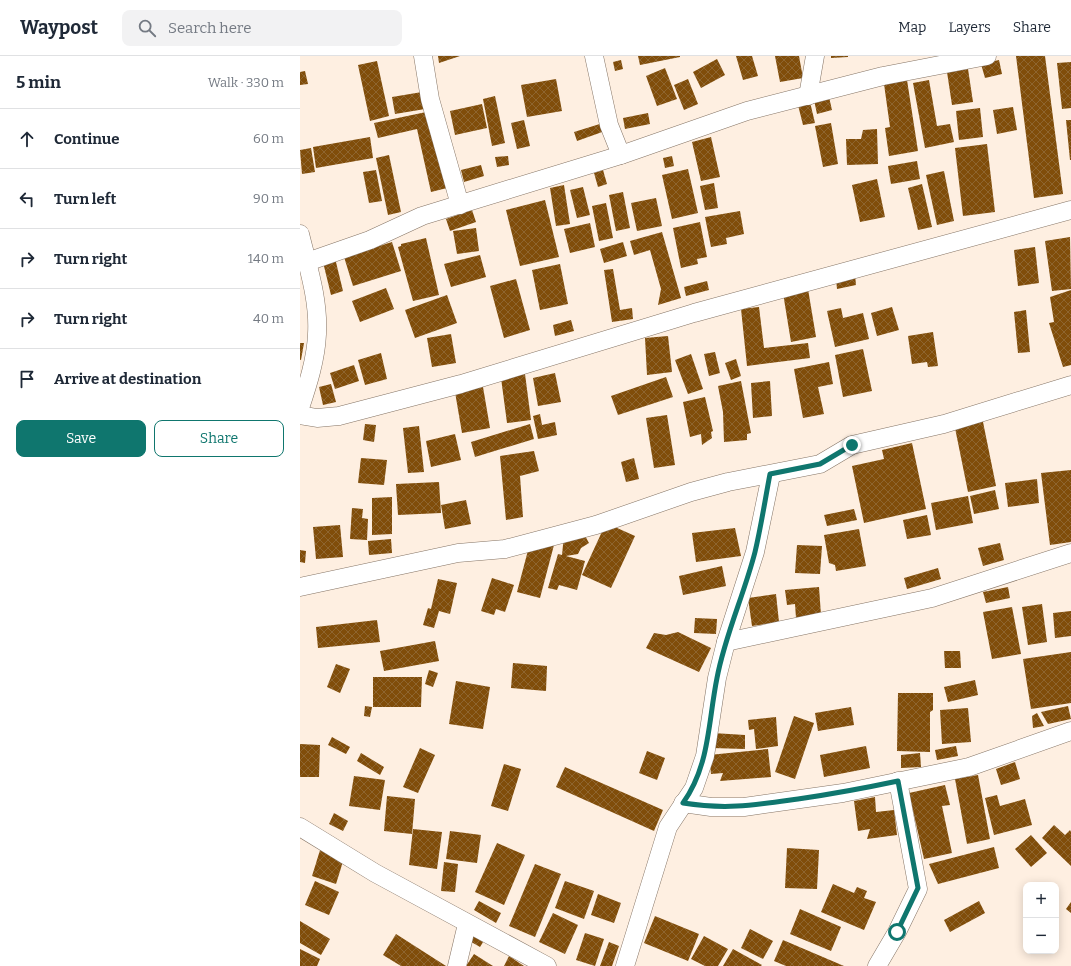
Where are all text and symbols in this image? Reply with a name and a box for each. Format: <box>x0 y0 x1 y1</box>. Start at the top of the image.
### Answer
search box <box>122 10 402 46</box>
text: Waypost <box>20 16 98 39</box>
icon: search <box>136 17 158 39</box>
text: Search here <box>168 19 251 37</box>
text: Map <box>898 19 926 36</box>
text: Layers <box>948 19 991 36</box>
text: Share <box>1013 19 1051 36</box>
text: 5 min <box>16 72 61 93</box>
text: Walk · 330 m <box>208 75 284 90</box>
icon: ahead <box>16 128 38 150</box>
text: Continue <box>54 130 120 148</box>
text: 60 m <box>253 131 284 146</box>
icon: left <box>16 188 38 210</box>
text: Turn left <box>54 190 116 208</box>
text: 90 m <box>253 191 284 206</box>
icon: right <box>16 248 38 270</box>
text: Turn right <box>54 250 127 268</box>
text: 140 m <box>248 251 284 266</box>
icon: right <box>16 308 38 330</box>
text: Turn right <box>54 310 127 328</box>
text: 40 m <box>253 311 284 326</box>
icon: arrive <box>16 368 38 390</box>
text: Arrive at destination <box>54 370 201 388</box>
button: Save <box>16 420 146 457</box>
button: Share <box>154 420 284 457</box>
route end <box>843 436 861 454</box>
map controls <box>1023 882 1059 954</box>
button: + <box>1023 882 1059 918</box>
button: − <box>1023 918 1059 954</box>
route start <box>888 923 906 941</box>

